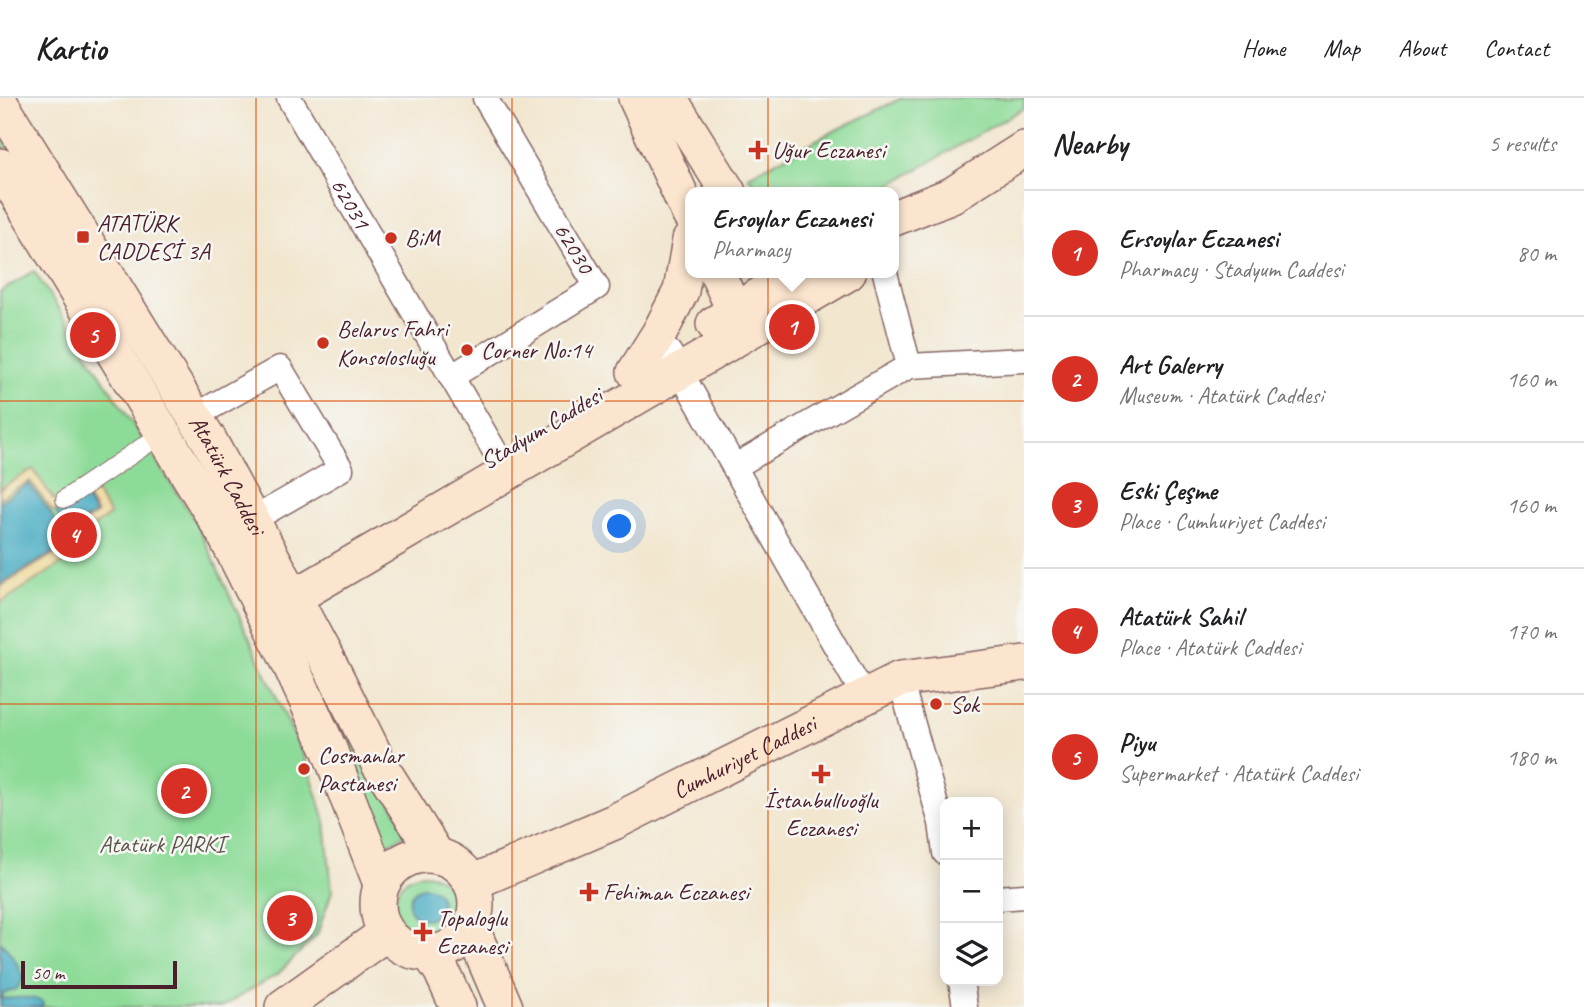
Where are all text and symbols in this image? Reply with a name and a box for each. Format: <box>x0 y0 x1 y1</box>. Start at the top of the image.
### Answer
text: Kartio <box>35 27 106 69</box>
text: Home <box>1242 33 1285 63</box>
text: Map <box>1323 33 1360 63</box>
text: About <box>1398 33 1446 63</box>
text: Contact <box>1484 33 1549 63</box>
text: Nearby <box>1052 125 1128 163</box>
text: 5 results <box>1489 129 1556 158</box>
place label: Uğur Eczanesi <box>772 135 888 165</box>
marker: Uğur Eczanesi <box>750 142 766 158</box>
street label: 62031 <box>324 173 378 235</box>
popup <box>685 187 899 278</box>
text: Ersoylar Eczanesi <box>712 202 872 235</box>
place label: ATATÜRK CADDESİ 3A <box>97 208 211 266</box>
street label: 62030 <box>547 217 602 281</box>
text: Ersoylar Eczanesi <box>1119 222 1278 255</box>
place label: BiM <box>405 223 441 253</box>
marker: ATATÜRK CADDESİ 3A <box>75 229 91 245</box>
marker: BiM <box>383 230 399 246</box>
text: Pharmacy <box>712 235 790 264</box>
text: 1 <box>1070 239 1080 268</box>
text: 80 m <box>1517 239 1556 268</box>
text: Pharmacy · Stadyum Caddesi <box>1119 255 1344 284</box>
pin: 1 <box>769 301 815 353</box>
pin: 5 <box>70 309 116 361</box>
place label: Belarus Fahri Konsolosluğu <box>337 314 450 372</box>
marker: Belarus Fahri Konsolosluğu <box>315 335 331 351</box>
place label: Corner No:14 <box>481 335 594 365</box>
marker: Corner No:14 <box>459 342 475 358</box>
text: Art Galerry <box>1119 348 1222 381</box>
text: 2 <box>1070 365 1080 394</box>
text: 160 m <box>1507 365 1556 394</box>
street label: Stadyum Caddesi <box>475 379 610 476</box>
text: Museum · Atatürk Caddesi <box>1119 381 1323 410</box>
street label: Atatürk Caddesi <box>182 410 274 543</box>
text: Eski Çeşme <box>1119 474 1217 507</box>
text: 3 <box>1070 491 1080 520</box>
text: 160 m <box>1507 491 1556 520</box>
text: Place · Cumhuriyet Caddesi <box>1119 507 1325 536</box>
pin: 4 <box>51 509 97 561</box>
your location <box>602 509 636 543</box>
text: Atatürk Sahil <box>1119 600 1242 633</box>
text: 4 <box>1070 617 1080 646</box>
text: 170 m <box>1507 617 1556 646</box>
text: Place · Atatürk Caddesi <box>1119 633 1301 662</box>
place label: Sok <box>950 689 981 719</box>
marker: Sok <box>928 696 944 712</box>
street label: Cumhuriyet Caddesi <box>667 707 823 805</box>
text: Piyu <box>1119 726 1155 759</box>
place label: Cosmanlar Pastanesi <box>318 740 406 798</box>
text: 5 <box>1070 743 1080 772</box>
text: 180 m <box>1507 743 1556 772</box>
text: Supermarket · Atatürk Caddesi <box>1119 759 1358 788</box>
marker: Cosmanlar Pastanesi <box>296 761 312 777</box>
pin: 2 <box>161 765 207 817</box>
marker: İstanbulluoğlu Eczanesi <box>813 766 829 782</box>
place label: İstanbulluoğlu Eczanesi <box>764 785 880 843</box>
map controls <box>940 797 1003 986</box>
button: + <box>940 797 1003 860</box>
park label: Atatürk PARKI <box>99 829 230 859</box>
button: − <box>940 860 1003 923</box>
place label: Fehiman Eczanesi <box>603 877 752 907</box>
marker: Fehiman Eczanesi <box>581 884 597 900</box>
pin: 3 <box>267 892 313 944</box>
place label: Topaloglu Eczanesi <box>437 903 511 961</box>
button: layers <box>940 923 1003 986</box>
marker: Topaloglu Eczanesi <box>415 924 431 940</box>
scale bar <box>21 958 177 990</box>
text: 50 m <box>32 961 64 985</box>

